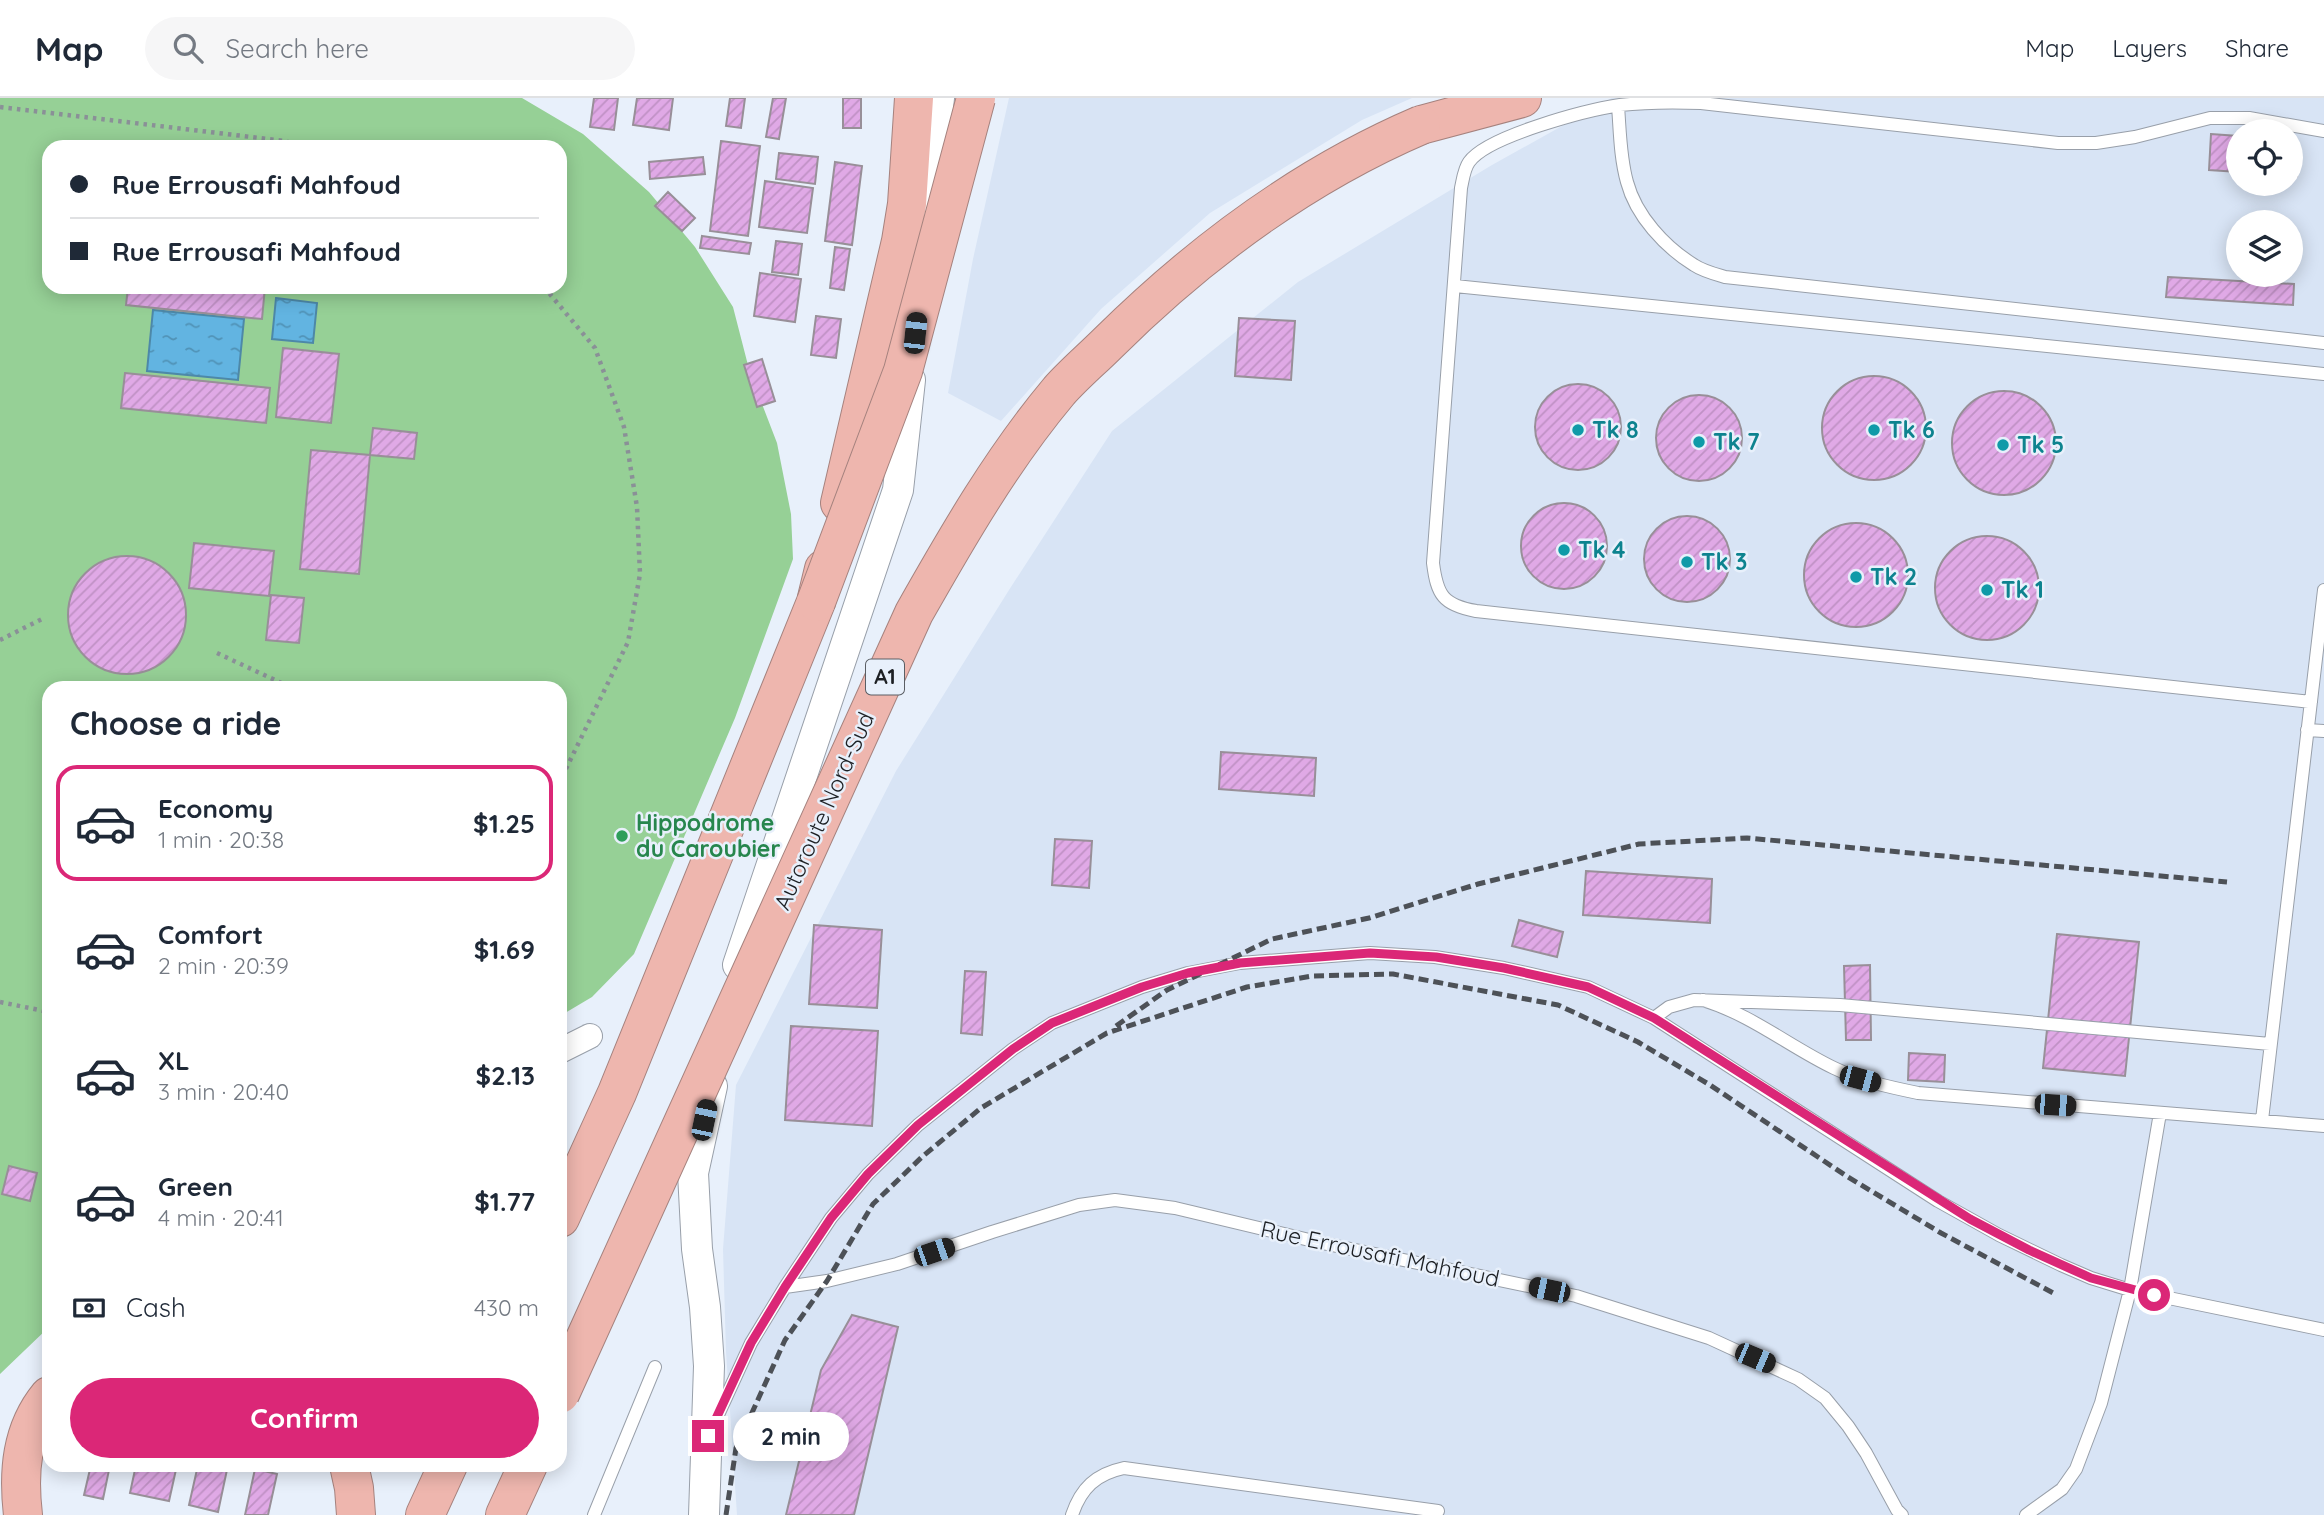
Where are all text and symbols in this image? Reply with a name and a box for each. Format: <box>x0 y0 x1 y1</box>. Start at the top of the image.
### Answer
search box <box>145 17 635 80</box>
text: Map <box>35 28 103 69</box>
icon: search <box>169 29 207 67</box>
text: Search here <box>225 32 369 65</box>
text: Map <box>2025 33 2074 63</box>
text: Layers <box>2112 33 2187 63</box>
text: Share <box>2225 33 2289 63</box>
map controls <box>2226 119 2303 287</box>
button: locate <box>2226 119 2303 196</box>
text: Rue Errousafi Mahfoud <box>112 168 401 201</box>
button: layers <box>2226 210 2303 287</box>
text: Rue Errousafi Mahfoud <box>112 235 401 268</box>
car <box>903 311 928 355</box>
place label: Tk 8 <box>1592 415 1639 444</box>
place label: Tk 6 <box>1888 415 1935 444</box>
marker: Tk 8 <box>1570 422 1586 438</box>
marker: Tk 6 <box>1866 422 1882 438</box>
place label: Tk 7 <box>1713 427 1760 456</box>
place label: Tk 5 <box>2017 430 2064 459</box>
marker: Tk 7 <box>1691 434 1707 450</box>
marker: Tk 5 <box>1995 437 2011 453</box>
place label: Tk 4 <box>1578 535 1625 564</box>
marker: Tk 4 <box>1556 542 1572 558</box>
place label: Tk 3 <box>1701 547 1747 576</box>
marker: Tk 3 <box>1679 554 1695 570</box>
place label: Tk 2 <box>1870 562 1917 591</box>
marker: Tk 2 <box>1848 569 1864 585</box>
place label: Tk 1 <box>2001 575 2044 604</box>
marker: Tk 1 <box>1979 582 1995 598</box>
road number: A1 <box>866 660 904 694</box>
text: Choose a ride <box>70 703 282 743</box>
street label: Autoroute Nord-Sud <box>767 707 880 914</box>
icon: car <box>74 792 137 855</box>
text: Economy <box>158 792 273 825</box>
text: $1.25 <box>473 807 535 840</box>
place label: Hippodrome du Caroubier <box>636 808 780 863</box>
text: 1 min · 20:38 <box>158 825 284 854</box>
marker: Hippodrome du Caroubier <box>614 828 630 844</box>
icon: car <box>74 918 137 981</box>
text: Comfort <box>158 918 263 951</box>
text: $1.69 <box>474 933 535 966</box>
text: 2 min · 20:39 <box>158 951 289 980</box>
icon: car <box>74 1044 137 1107</box>
text: XL <box>158 1044 190 1077</box>
text: $2.13 <box>475 1059 535 1092</box>
car <box>1837 1063 1884 1095</box>
text: 3 min · 20:40 <box>158 1077 289 1106</box>
car <box>2034 1093 2077 1117</box>
car <box>690 1097 719 1143</box>
icon: car <box>74 1170 137 1233</box>
text: Green <box>158 1170 233 1203</box>
text: $1.77 <box>474 1185 535 1218</box>
text: 4 min · 20:41 <box>158 1203 284 1232</box>
street label: Rue Errousafi Mahfoud <box>1258 1214 1502 1293</box>
car <box>911 1235 958 1269</box>
car <box>1527 1275 1572 1305</box>
route start <box>2138 1279 2170 1311</box>
icon: cash <box>70 1289 108 1327</box>
text: Cash <box>126 1291 186 1324</box>
text: 430 m <box>474 1293 539 1322</box>
car <box>1732 1340 1779 1376</box>
button: Confirm <box>70 1378 539 1458</box>
callout: 2 min <box>732 1412 848 1460</box>
route end <box>692 1420 724 1452</box>
text: 2 min <box>761 1422 821 1451</box>

